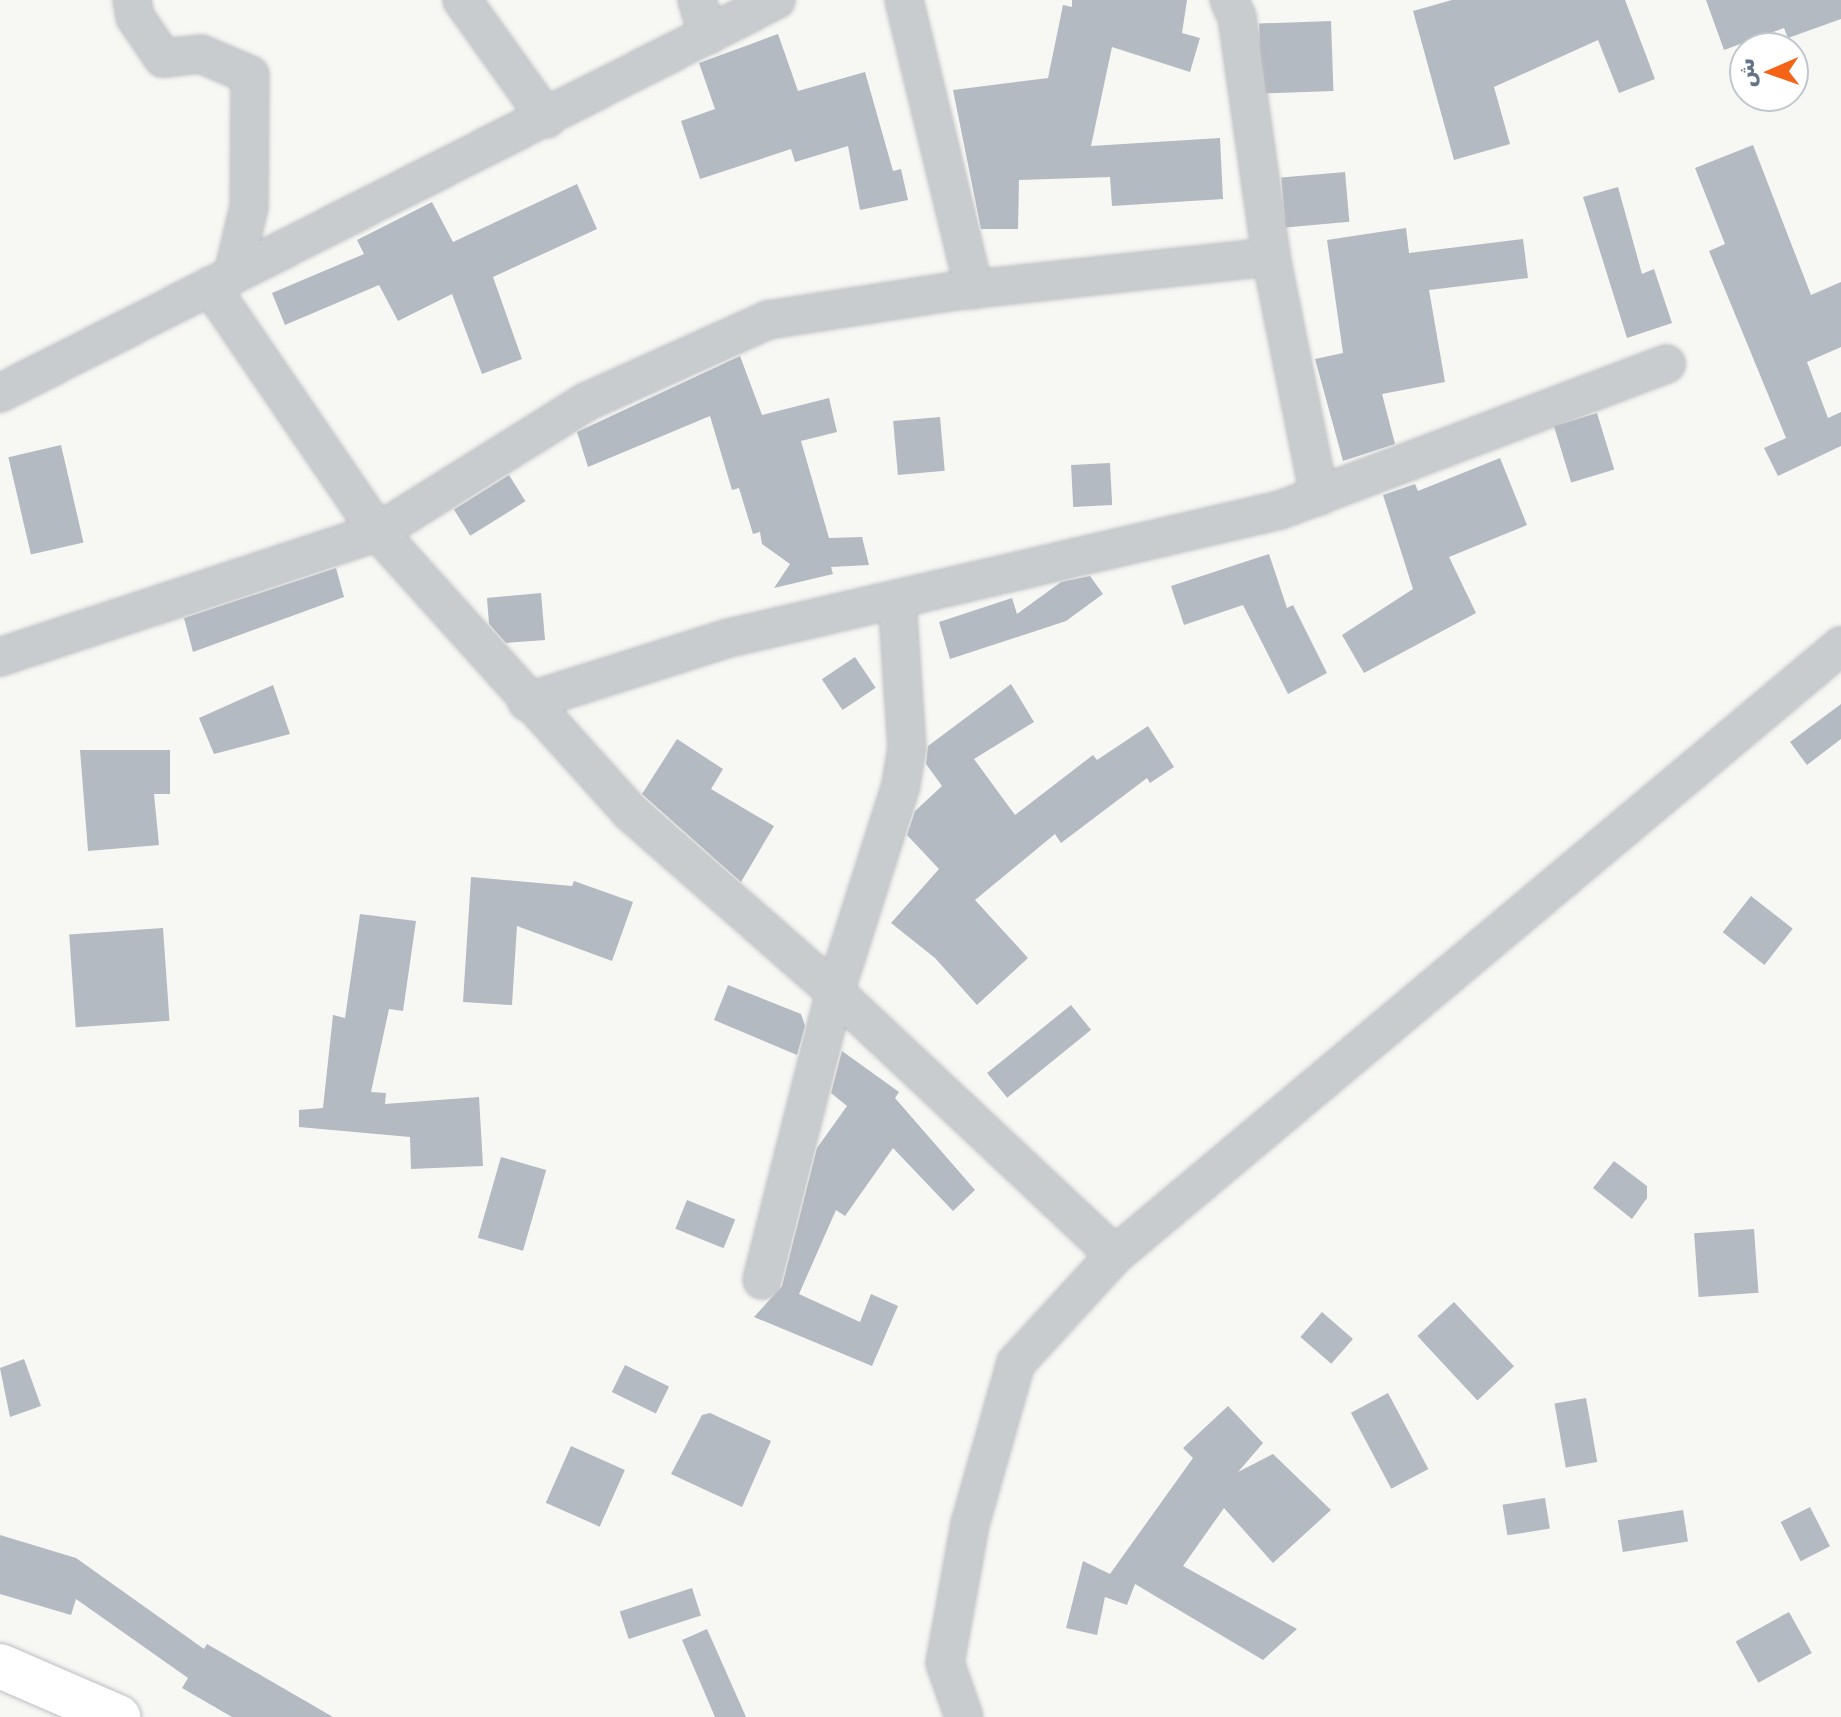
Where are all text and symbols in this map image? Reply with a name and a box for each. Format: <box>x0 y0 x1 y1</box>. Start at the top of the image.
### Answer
north arrow <box>1729 32 1809 112</box>
text: ش <box>1733 57 1760 88</box>

